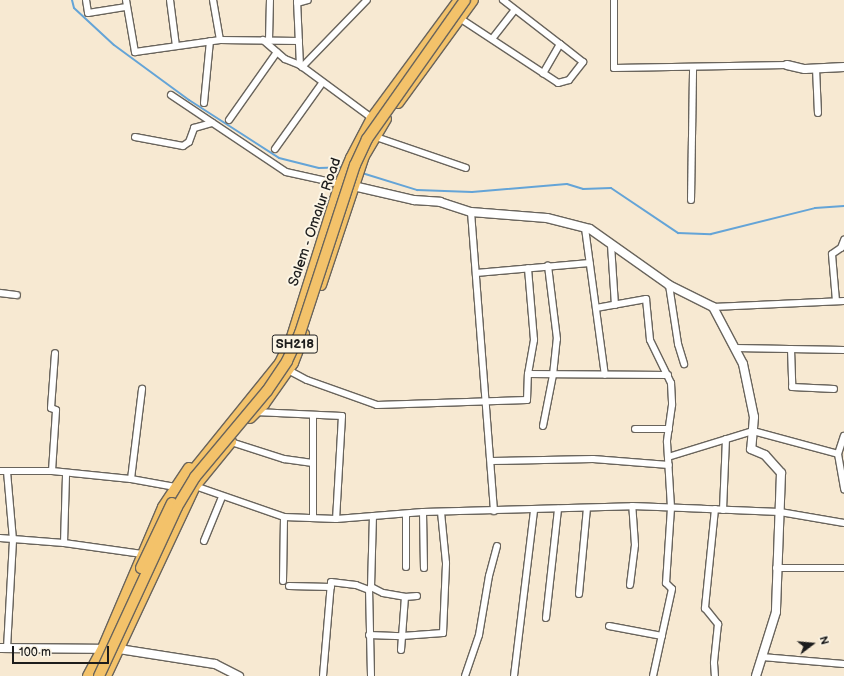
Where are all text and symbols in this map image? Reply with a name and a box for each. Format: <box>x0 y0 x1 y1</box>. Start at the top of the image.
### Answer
street label: Salem - Omalur Road <box>285 155 345 289</box>
road number: SH218 <box>271 333 319 355</box>
north arrow <box>792 624 832 664</box>
text: N <box>817 635 831 646</box>
scale bar <box>14 638 111 664</box>
text: 100 m <box>19 645 51 660</box>

